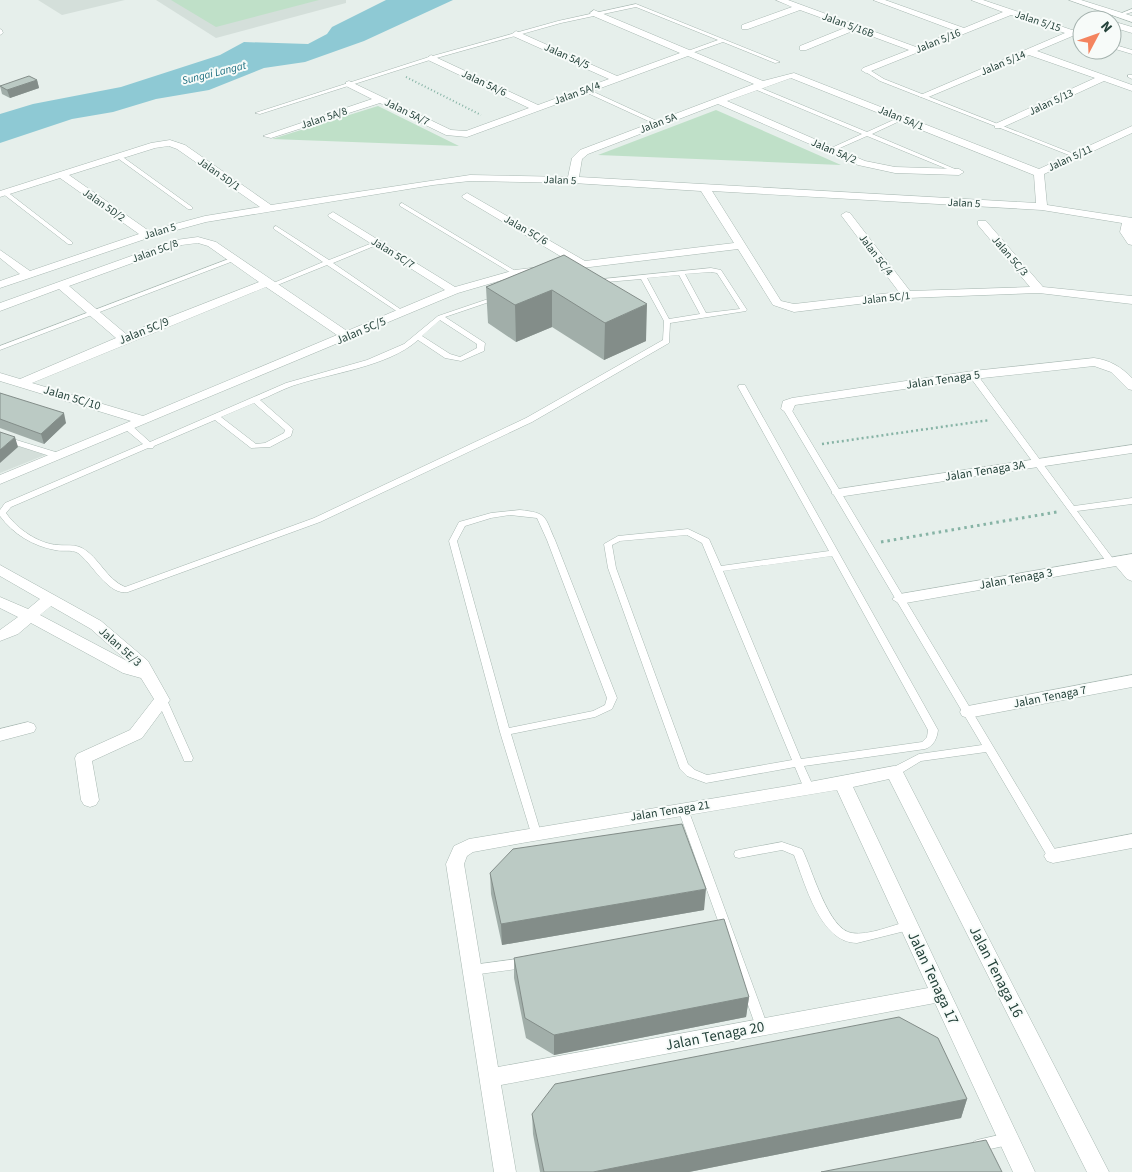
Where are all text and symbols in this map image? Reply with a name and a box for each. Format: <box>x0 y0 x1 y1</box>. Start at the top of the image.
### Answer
street label: Jalan 5/15 <box>1013 7 1063 35</box>
street label: Jalan 5/16B <box>820 9 876 41</box>
north arrow <box>1072 10 1122 60</box>
text: N <box>1095 17 1117 37</box>
street label: Jalan 5/16 <box>913 25 963 57</box>
street label: Jalan 5A/5 <box>542 39 592 73</box>
street label: Jalan 5/14 <box>978 47 1028 79</box>
water label: Sungai Langat <box>180 58 248 88</box>
street label: Jalan 5A/6 <box>459 66 509 100</box>
street label: Jalan 5A/4 <box>552 78 603 108</box>
street label: Jalan 5/13 <box>1026 85 1076 119</box>
street label: Jalan 5A/7 <box>382 95 432 129</box>
street label: Jalan 5A/1 <box>876 102 926 134</box>
street label: Jalan 5A/8 <box>299 103 350 133</box>
street label: Jalan 5A <box>637 109 679 137</box>
street label: Jalan 5A/2 <box>809 135 859 167</box>
street label: Jalan 5/11 <box>1045 141 1095 175</box>
street label: Jalan 5D/1 <box>195 154 243 194</box>
street label: Jalan 5 <box>543 172 577 188</box>
street label: Jalan 5D/2 <box>80 185 128 225</box>
street label: Jalan 5 <box>947 195 981 211</box>
street label: Jalan 5C/6 <box>501 211 551 249</box>
street label: Jalan 5 <box>142 219 178 243</box>
street label: Jalan 5C/4 <box>855 231 897 279</box>
street label: Jalan 5C/3 <box>988 233 1032 279</box>
street label: Jalan 5C/7 <box>368 234 418 272</box>
street label: Jalan 5C/8 <box>130 235 181 266</box>
street label: Jalan 5C/1 <box>861 288 911 308</box>
street label: Jalan 5C/9 <box>116 313 172 349</box>
street label: Jalan 5C/5 <box>333 313 389 349</box>
street label: Jalan Tenaga 5 <box>905 366 981 394</box>
street label: Jalan 5C/10 <box>41 381 103 415</box>
street label: Jalan Tenaga 3A <box>944 456 1027 486</box>
street label: Jalan Tenaga 3 <box>978 564 1054 594</box>
street label: Jalan 5E/3 <box>95 623 145 671</box>
street label: Jalan Tenaga 7 <box>1012 682 1088 712</box>
street label: Jalan Tenaga 21 <box>629 796 711 826</box>
street label: Jalan Tenaga 16 <box>964 923 1028 1021</box>
street label: Jalan Tenaga 17 <box>902 928 964 1028</box>
street label: Jalan Tenaga 20 <box>664 1016 766 1056</box>

